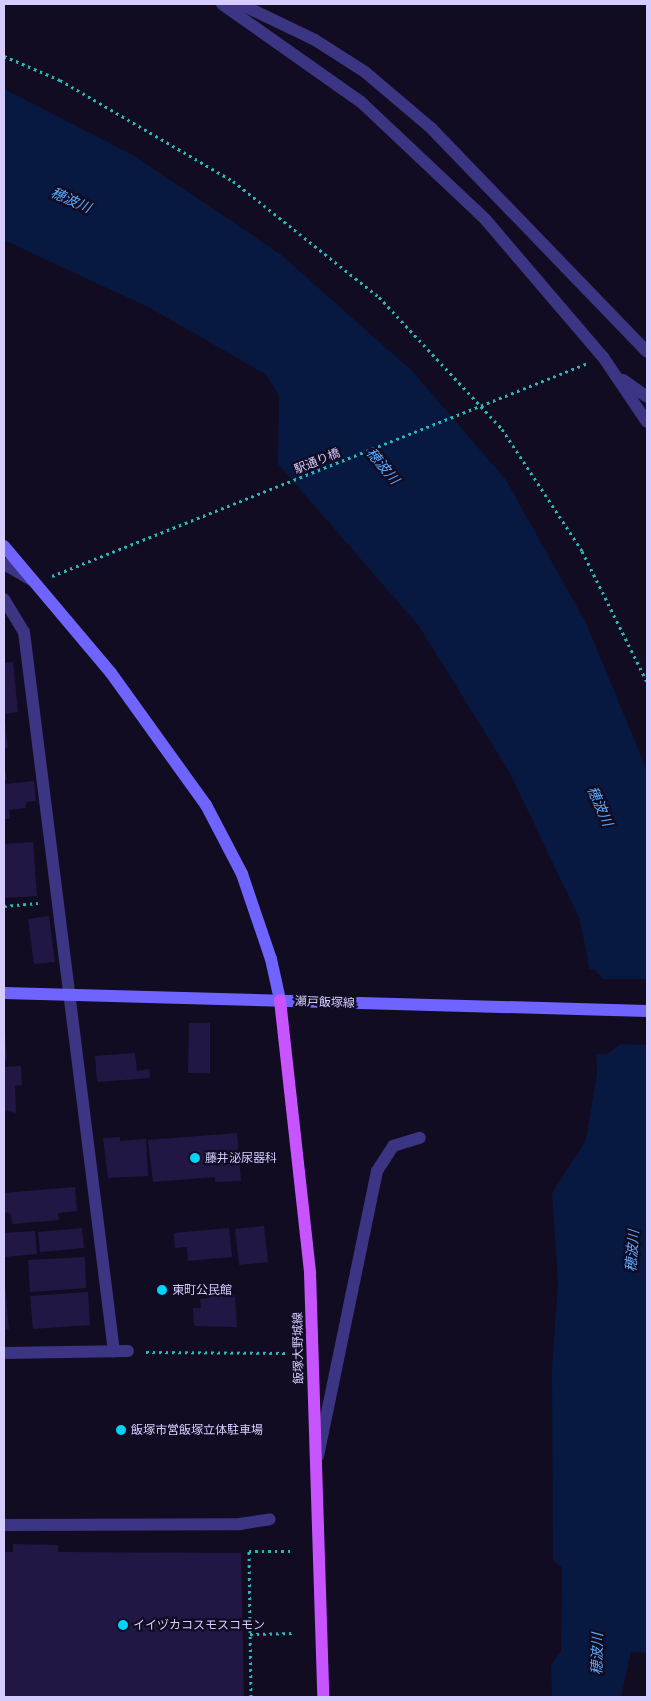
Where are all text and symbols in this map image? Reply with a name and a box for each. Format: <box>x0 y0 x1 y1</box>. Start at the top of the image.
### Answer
water label: 穂波川 <box>48 184 94 216</box>
street label: 駅通り橋 <box>292 445 342 477</box>
water label: 穂波川 <box>363 445 403 487</box>
water label: 穂波川 <box>584 783 616 829</box>
street label: 瀬戸飯塚線 <box>295 994 355 1010</box>
place label: 藤井泌尿器科 <box>205 1151 277 1165</box>
marker: 藤井泌尿器科 <box>189 1152 201 1164</box>
water label: 穂波川 <box>622 1229 642 1273</box>
place label: 東町公民館 <box>172 1283 232 1297</box>
marker: 東町公民館 <box>156 1284 168 1296</box>
street label: 飯塚大野城線 <box>290 1312 306 1384</box>
place label: 飯塚市営飯塚立体駐車場 <box>131 1423 263 1437</box>
marker: 飯塚市営飯塚立体駐車場 <box>115 1424 127 1436</box>
place label: イイヅカコスモスコモン <box>133 1618 265 1632</box>
marker: イイヅカコスモスコモン <box>117 1619 129 1631</box>
water label: 穂波川 <box>588 1633 606 1675</box>

